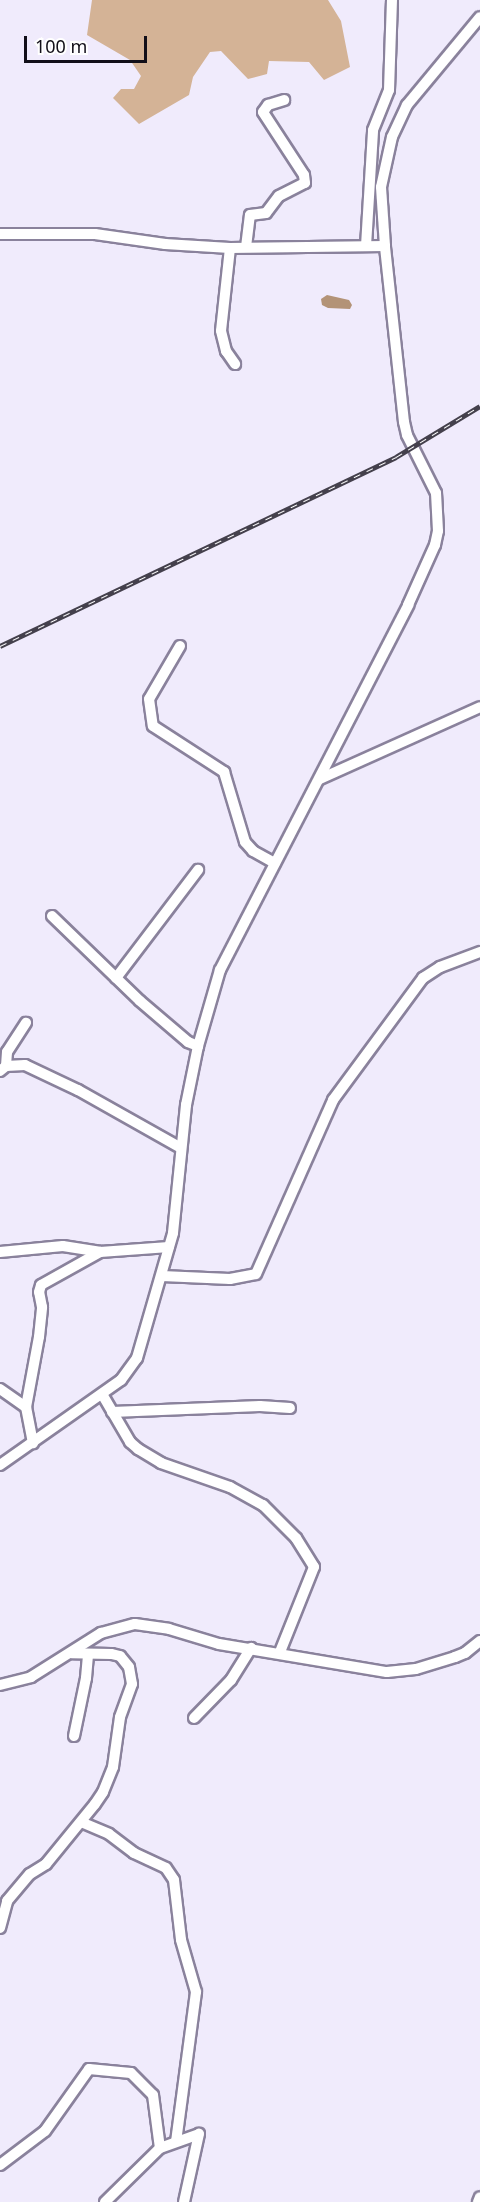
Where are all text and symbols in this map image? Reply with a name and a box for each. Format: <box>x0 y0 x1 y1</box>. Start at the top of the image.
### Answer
scale bar <box>27 24 150 62</box>
text: 100 m <box>35 34 87 58</box>

